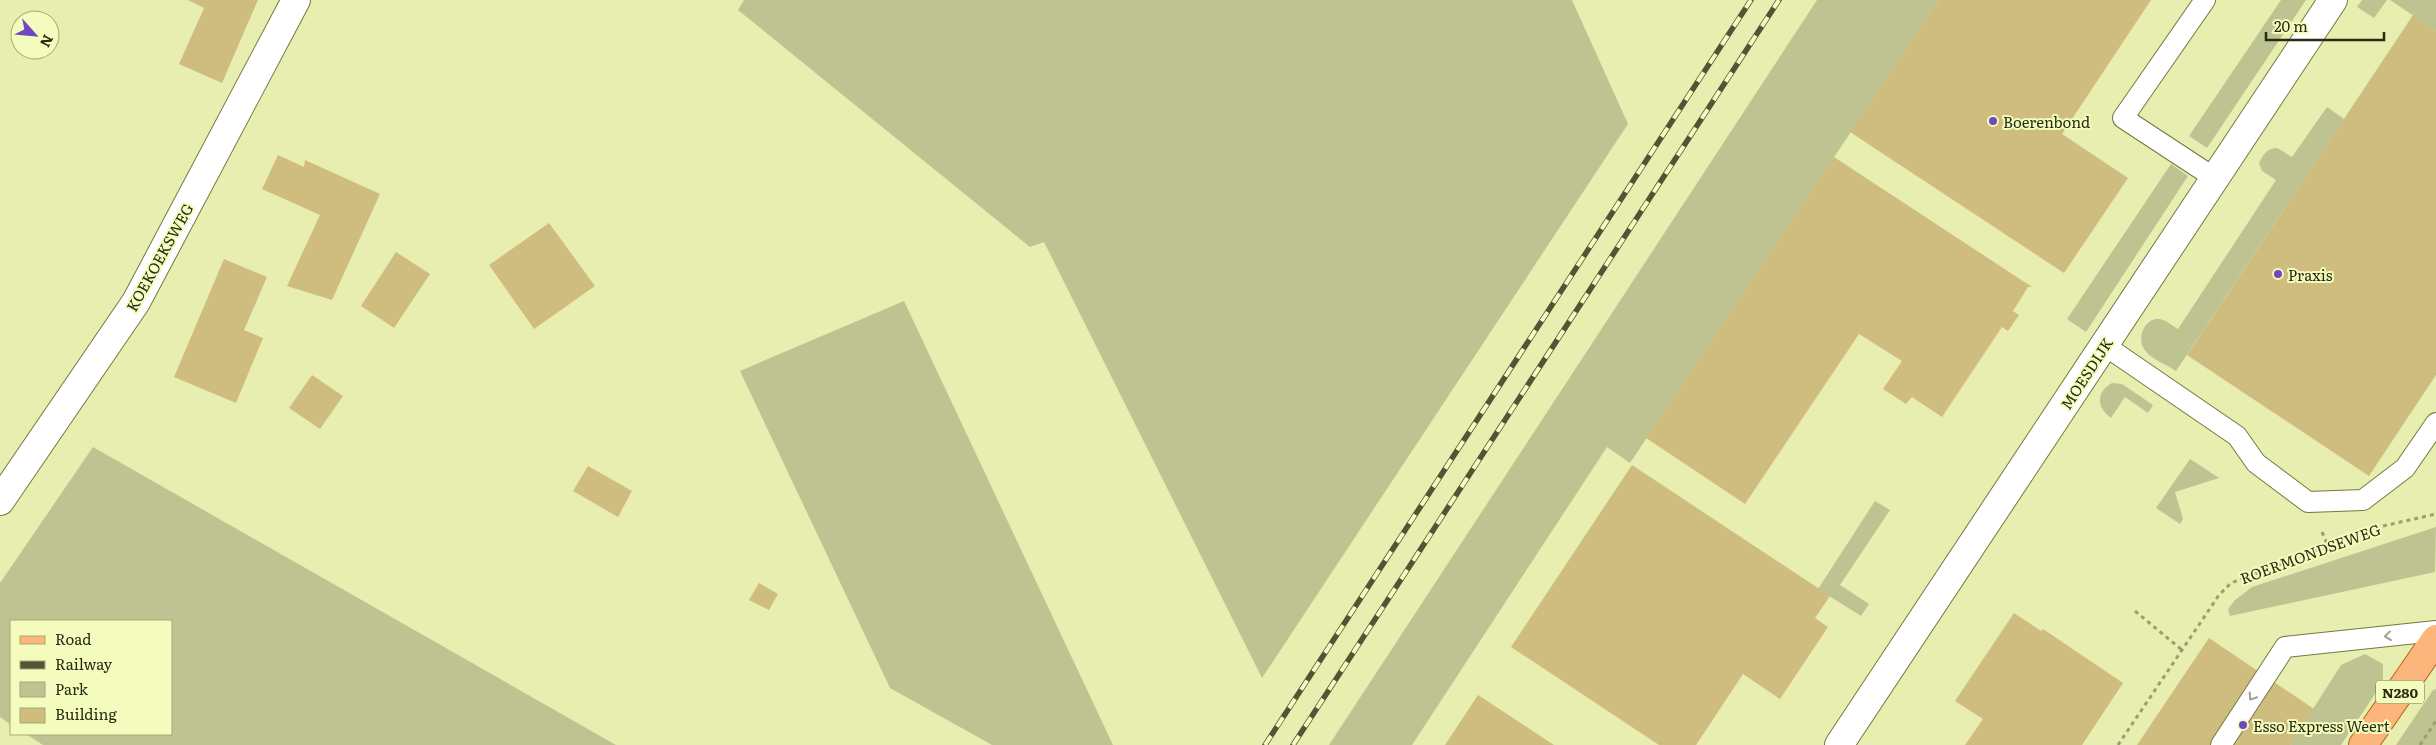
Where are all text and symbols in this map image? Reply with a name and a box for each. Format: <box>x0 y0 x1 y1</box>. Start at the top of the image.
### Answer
north arrow <box>10 10 60 60</box>
scale bar <box>2266 10 2384 42</box>
text: 20 m <box>2274 14 2308 37</box>
text: N <box>36 32 59 51</box>
place label: Boerenbond <box>2003 110 2090 133</box>
marker: Boerenbond <box>1987 115 1999 127</box>
street label: KOEKOEKSWEG <box>120 199 198 315</box>
place label: Praxis <box>2288 263 2333 286</box>
marker: Praxis <box>2272 268 2284 280</box>
street label: MOESDIJK <box>2054 332 2118 414</box>
street label: ROERMONDSEWEG <box>2237 517 2383 589</box>
legend <box>10 620 172 735</box>
text: Road <box>55 627 91 650</box>
one-way arrow <box>2383 630 2391 641</box>
text: Railway <box>55 652 113 675</box>
text: Park <box>55 677 89 700</box>
road number: N280 <box>2376 680 2424 704</box>
one-way arrow <box>2249 692 2259 701</box>
text: Building <box>55 702 117 725</box>
place label: Esso Express Weert <box>2253 714 2390 737</box>
marker: Esso Express Weert <box>2237 719 2249 731</box>

